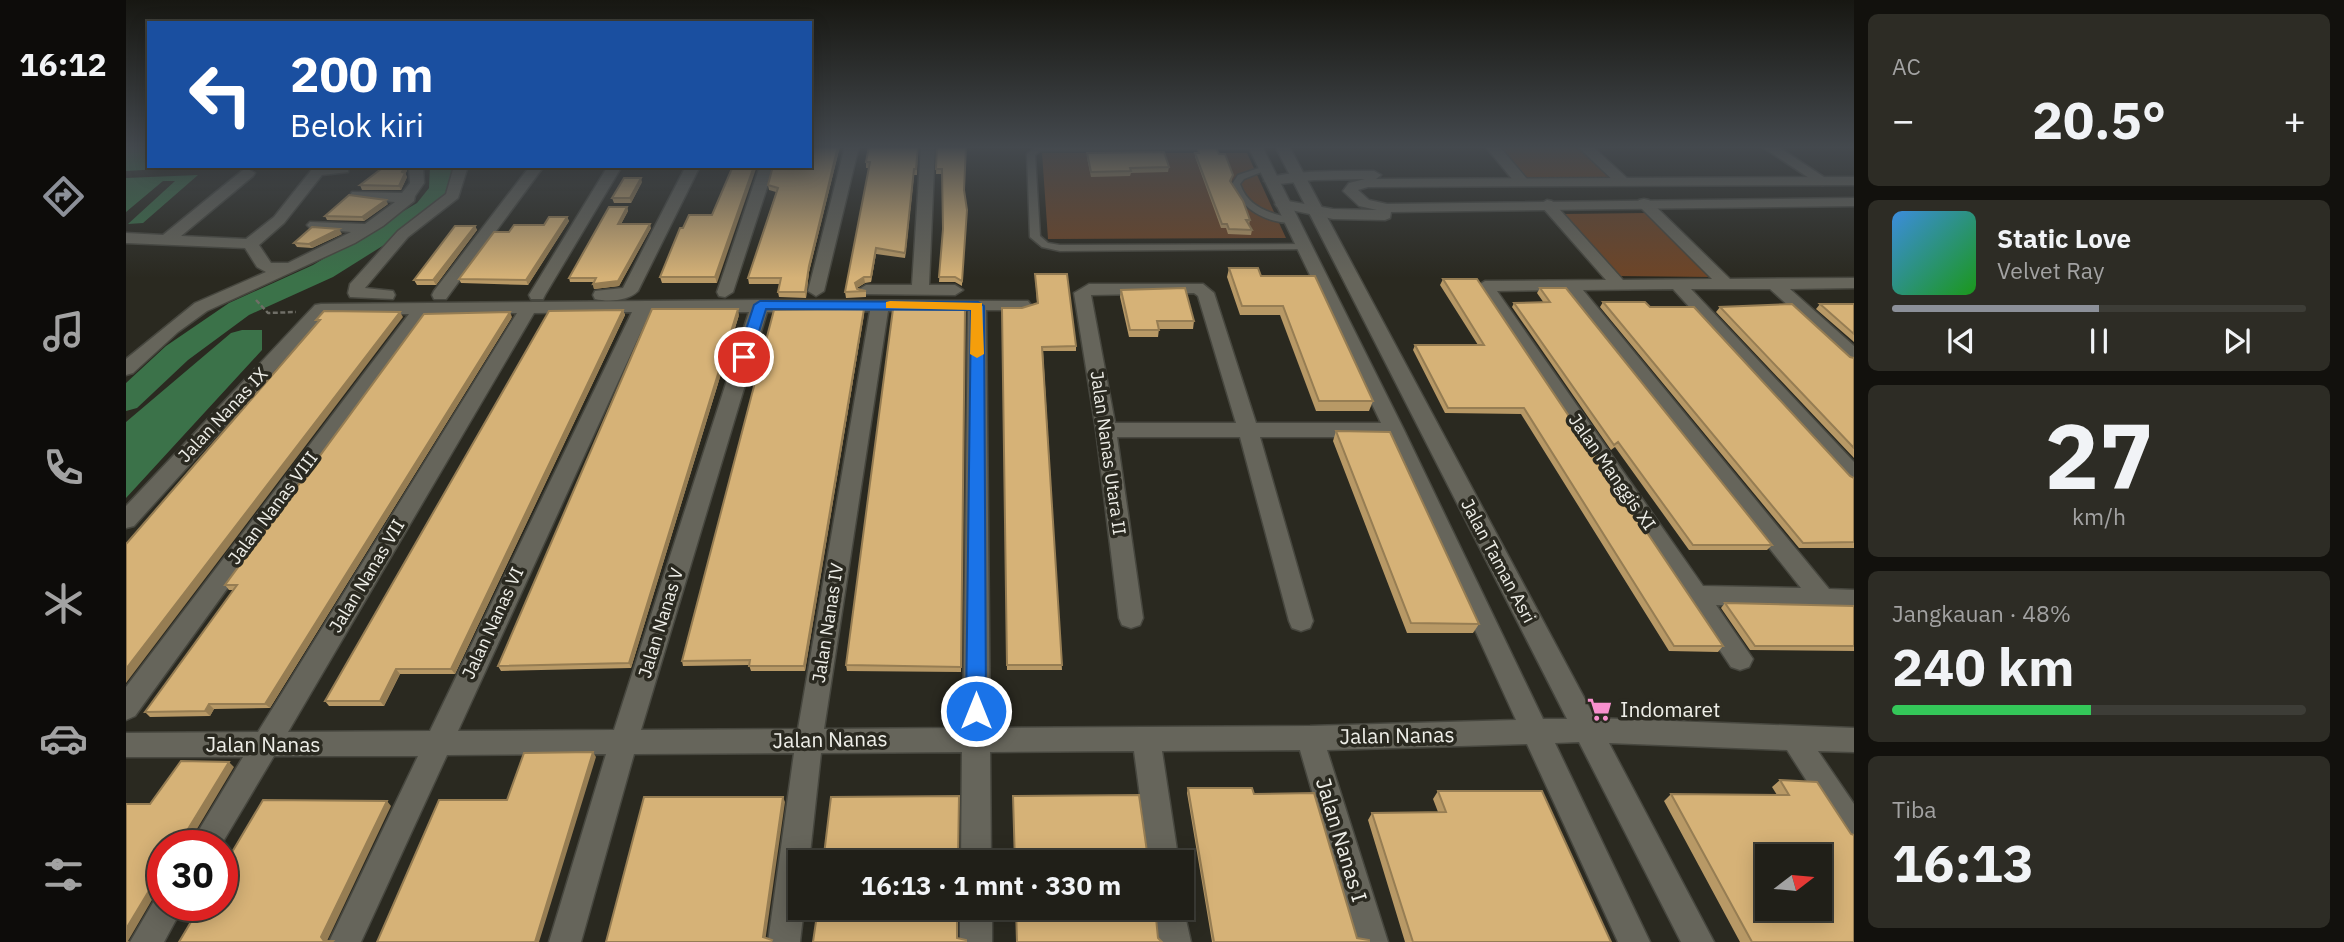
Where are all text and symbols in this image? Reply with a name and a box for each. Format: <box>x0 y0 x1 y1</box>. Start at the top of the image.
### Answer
text: 200 m <box>290 42 434 105</box>
text: 16:12 <box>19 43 107 85</box>
icon: left <box>175 49 266 140</box>
text: AC <box>1892 51 1921 81</box>
text: 20.5° <box>2032 86 2166 153</box>
text: − <box>1892 95 1915 144</box>
text: + <box>2283 95 2306 144</box>
text: Belok kiri <box>290 104 424 146</box>
icon: directions <box>39 172 88 221</box>
text: Static Love <box>1997 221 2131 255</box>
text: Velvet Ray <box>1997 255 2104 285</box>
icon: music <box>39 307 88 356</box>
icon: previous <box>1942 322 1980 360</box>
icon: pause <box>2080 322 2118 360</box>
icon: next <box>2218 322 2256 360</box>
pin <box>714 327 774 387</box>
icon: arrive <box>725 338 763 376</box>
street label: Jalan Nanas IX <box>173 362 272 467</box>
street label: Jalan Nanas Utara II <box>1086 369 1131 537</box>
text: 27 <box>2044 396 2154 514</box>
street label: Jalan Manggis XI <box>1564 409 1661 534</box>
icon: phone <box>39 443 88 492</box>
street label: Jalan Nanas VIII <box>223 447 323 569</box>
street label: Jalan Taman Asri <box>1456 495 1541 627</box>
text: km/h <box>2072 501 2126 531</box>
street label: Jalan Nanas VII <box>324 515 409 637</box>
street label: Jalan Nanas IV <box>807 561 848 685</box>
street label: Jalan Nanas VI <box>457 563 529 683</box>
street label: Jalan Nanas V <box>633 565 688 681</box>
icon: climate <box>39 579 88 628</box>
text: Jangkauan · 48% <box>1892 598 2071 628</box>
text: 240 km <box>1892 633 2074 700</box>
position arrow <box>939 674 1013 748</box>
place label: Indomaret <box>1620 695 1720 723</box>
supermarket icon: Indomaret <box>1586 696 1614 724</box>
icon: car <box>39 714 88 763</box>
street label: Jalan Nanas <box>1339 720 1455 750</box>
street label: Jalan Nanas <box>772 724 888 754</box>
street label: Jalan Nanas <box>205 730 321 758</box>
street label: Jalan Nanas I <box>1310 774 1374 905</box>
text: Tiba <box>1892 794 1937 824</box>
text: 16:13 <box>1892 829 2034 896</box>
speed limit sign: 30 <box>147 830 238 921</box>
north arrow <box>1755 844 1832 920</box>
map controls <box>1755 844 1832 921</box>
icon: filters <box>39 850 88 899</box>
text: 16:13 · 1 mnt · 330 m <box>861 868 1121 902</box>

